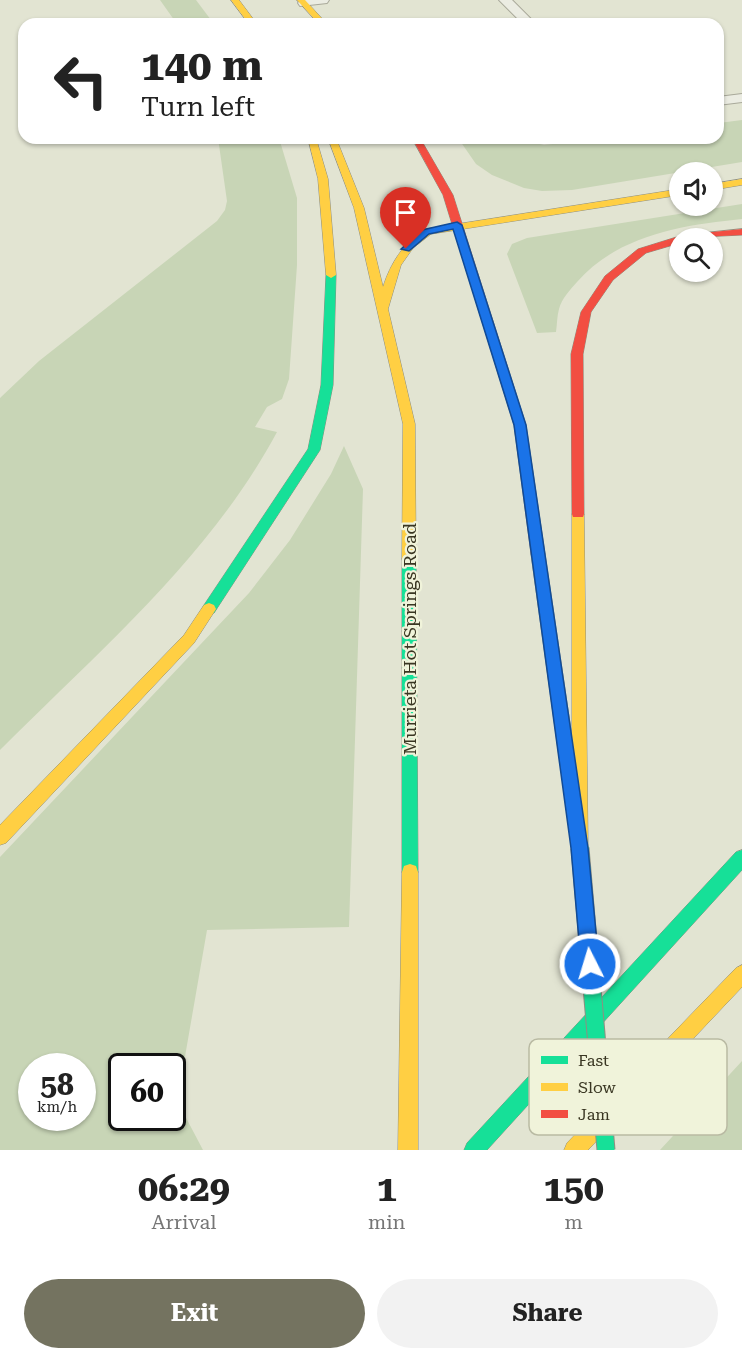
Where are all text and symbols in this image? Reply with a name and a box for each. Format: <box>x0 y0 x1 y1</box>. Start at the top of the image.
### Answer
text: 140 m <box>141 41 263 90</box>
icon: left <box>42 42 120 120</box>
text: Turn left <box>141 91 255 123</box>
map controls <box>669 162 723 282</box>
button: sound <box>669 162 723 216</box>
pin <box>380 187 431 249</box>
icon: arrive <box>389 196 422 229</box>
button: search <box>669 228 723 282</box>
street label: Murrieta Hot Springs Road <box>399 523 420 755</box>
position arrow <box>558 932 622 996</box>
legend <box>529 1039 727 1135</box>
text: Fast <box>578 1051 609 1070</box>
speed limit sign: 60 <box>108 1053 186 1131</box>
text: 58 <box>40 1067 74 1102</box>
text: Slow <box>578 1078 616 1097</box>
text: km/h <box>37 1098 77 1116</box>
text: Jam <box>578 1105 610 1124</box>
text: 06:29 <box>138 1168 230 1210</box>
text: 1 <box>377 1168 397 1210</box>
text: 150 <box>544 1168 604 1210</box>
text: Arrival <box>151 1210 216 1234</box>
text: min <box>368 1210 405 1234</box>
text: m <box>565 1210 583 1234</box>
button: Exit <box>24 1279 365 1348</box>
button: Share <box>377 1279 718 1348</box>

